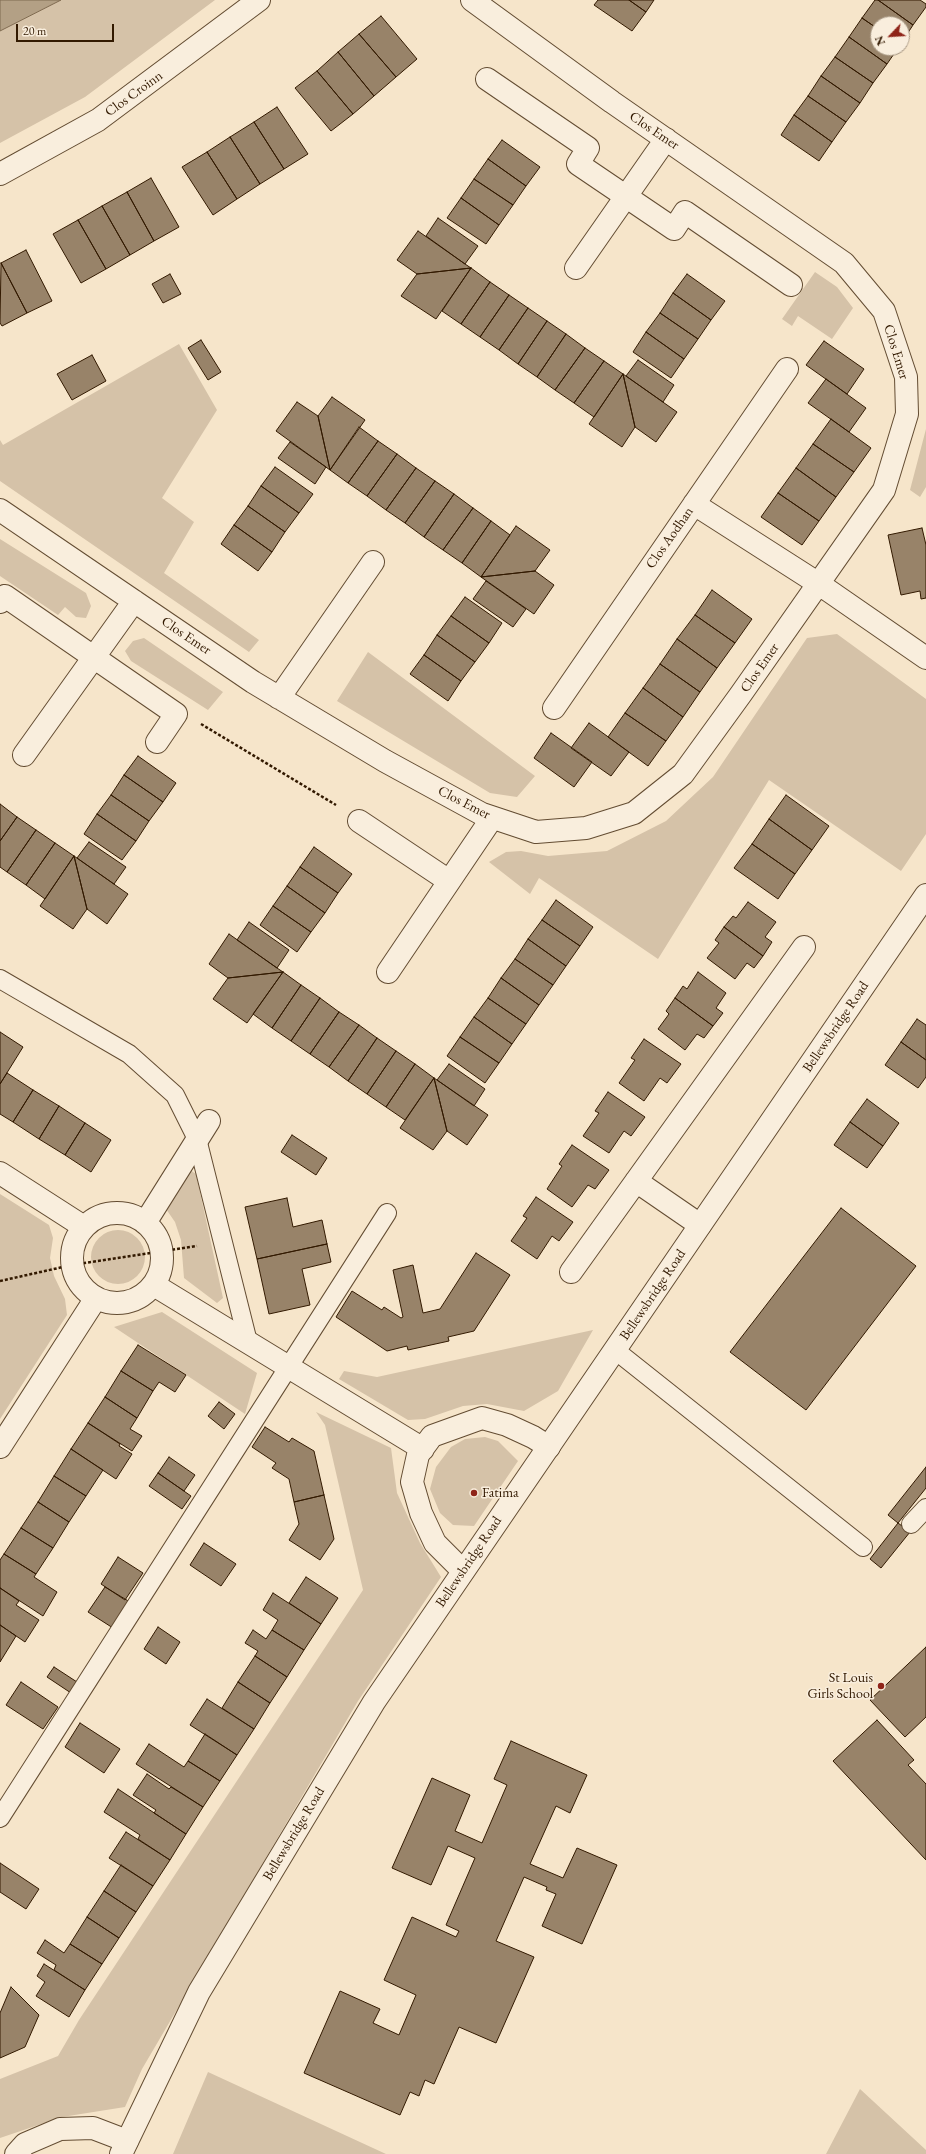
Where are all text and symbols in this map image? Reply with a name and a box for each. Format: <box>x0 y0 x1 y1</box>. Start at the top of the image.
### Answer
scale bar <box>18 16 116 42</box>
north arrow <box>870 16 910 56</box>
text: 20 m <box>23 23 46 39</box>
text: N <box>872 34 888 48</box>
street label: Clos Croinn <box>102 67 166 121</box>
street label: Clos Emer <box>626 108 682 154</box>
street label: Clos Emer <box>880 323 912 381</box>
street label: Clos Aodhan <box>643 504 697 572</box>
street label: Clos Emer <box>158 613 214 659</box>
street label: Clos Emer <box>737 640 783 696</box>
street label: Clos Emer <box>435 783 493 823</box>
street label: Bellewsbridge Road <box>799 978 873 1076</box>
street label: Bellewsbridge Road <box>616 1246 690 1344</box>
place label: Fatima <box>482 1485 519 1501</box>
marker: Fatima <box>469 1488 479 1498</box>
street label: Bellewsbridge Road <box>432 1513 506 1611</box>
place label: St Louis Girls School <box>808 1670 873 1702</box>
marker: St Louis Girls School <box>876 1681 886 1691</box>
street label: Bellewsbridge Road <box>259 1784 329 1884</box>

